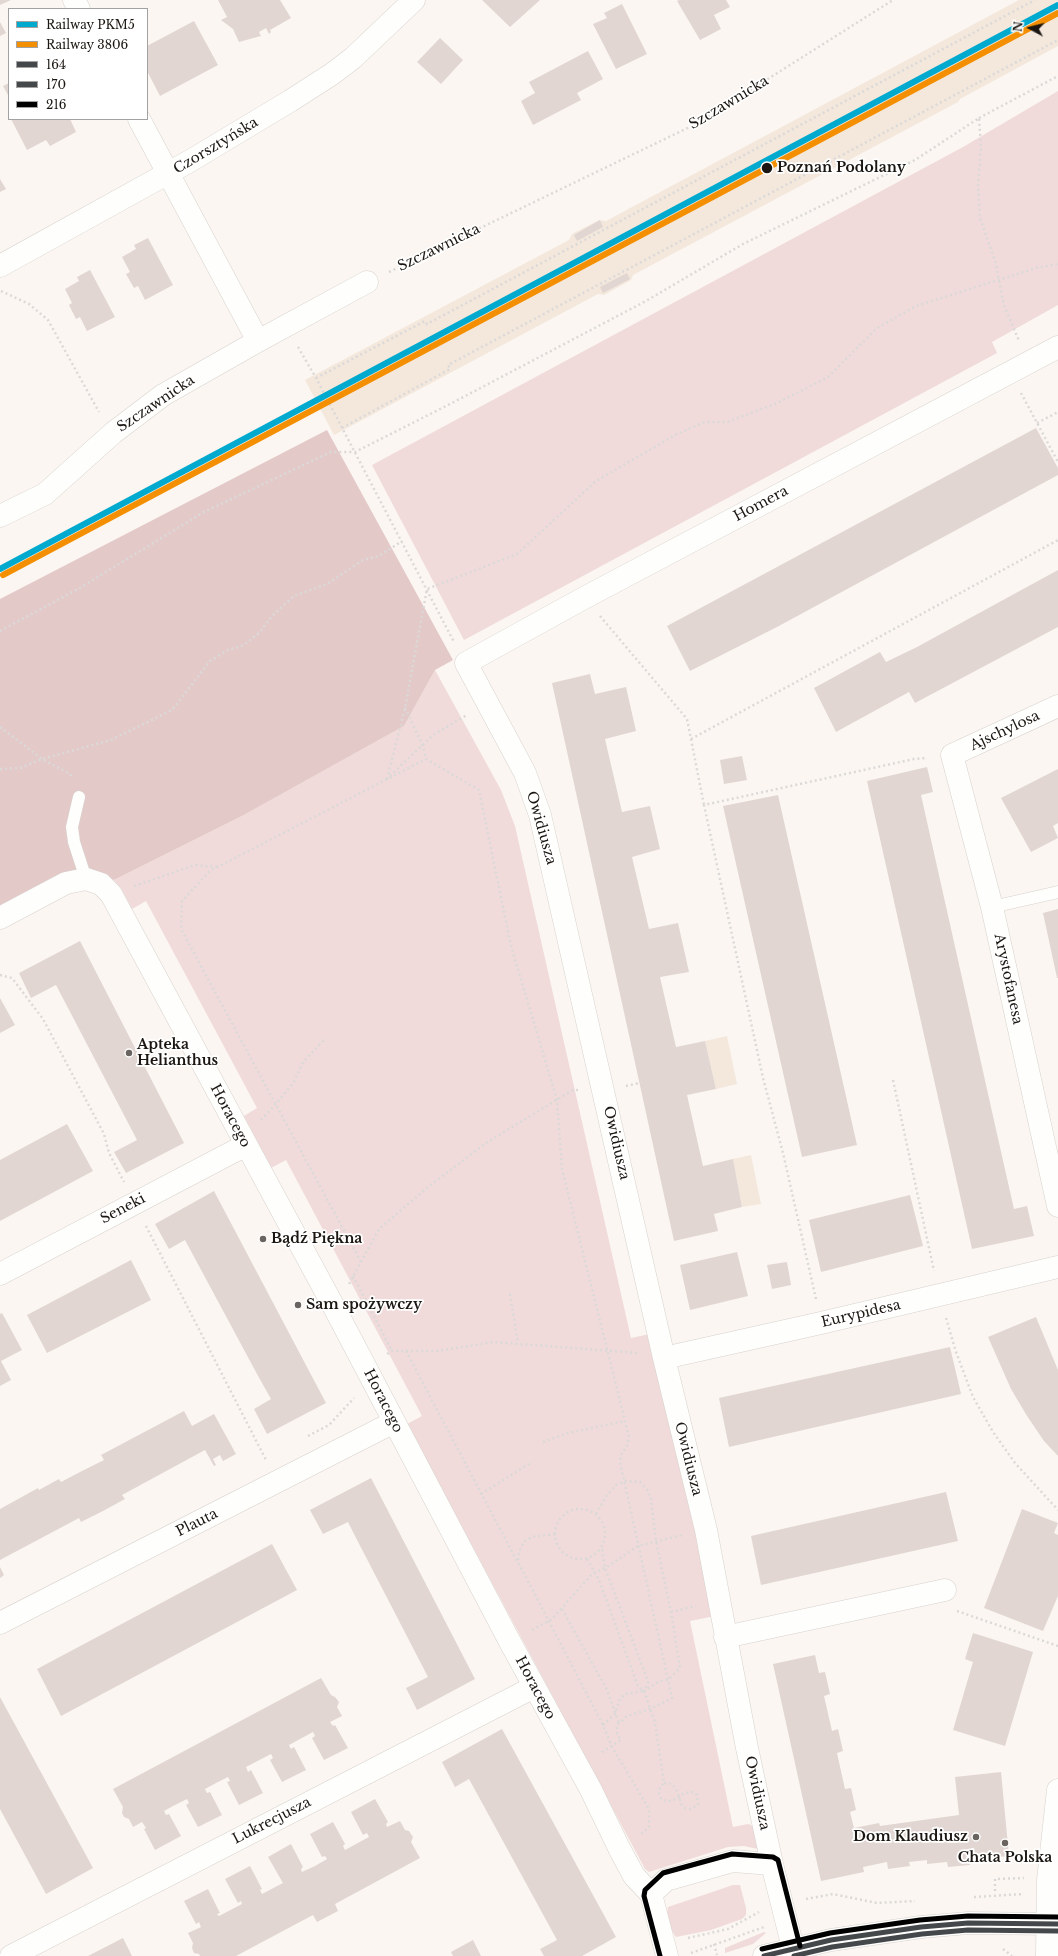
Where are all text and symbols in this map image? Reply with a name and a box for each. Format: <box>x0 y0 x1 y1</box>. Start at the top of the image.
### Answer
legend <box>8 8 148 120</box>
north arrow <box>1010 8 1050 48</box>
text: Railway PKM5 <box>46 17 135 32</box>
text: N <box>1011 21 1026 33</box>
text: Railway 3806 <box>46 37 128 52</box>
text: 164 <box>46 57 66 72</box>
street label: Szczawnicka <box>686 73 772 133</box>
text: 170 <box>46 77 66 92</box>
text: 216 <box>46 97 66 112</box>
street label: Czorsztyńska <box>171 114 261 178</box>
place label: Poznań Podolany <box>777 160 906 176</box>
marker: Poznań Podolany <box>760 161 774 175</box>
street label: Szczawnicka <box>395 221 483 275</box>
street label: Szczawnicka <box>114 372 198 436</box>
street label: Homera <box>731 483 791 525</box>
street label: Ajschylosa <box>968 708 1042 754</box>
street label: Owidiusza <box>523 789 559 867</box>
street label: Arystofanesa <box>990 932 1026 1026</box>
place label: Apteka Helianthus <box>137 1037 218 1070</box>
marker: Apteka Helianthus <box>124 1048 134 1058</box>
street label: Horacego <box>206 1082 254 1150</box>
street label: Owidiusza <box>599 1104 633 1182</box>
street label: Seneki <box>98 1190 148 1228</box>
place label: Bądź Piękna <box>271 1231 362 1247</box>
marker: Bądź Piękna <box>258 1234 268 1244</box>
place label: Sam spożywczy <box>306 1297 422 1313</box>
street label: Eurypidesa <box>820 1297 902 1331</box>
marker: Sam spożywczy <box>293 1300 303 1310</box>
street label: Horacego <box>360 1366 406 1436</box>
street label: Owidiusza <box>671 1420 705 1498</box>
street label: Plauta <box>173 1505 221 1541</box>
street label: Horacego <box>511 1654 559 1722</box>
street label: Owidiusza <box>741 1754 773 1832</box>
street label: Lukrecjusza <box>230 1794 314 1848</box>
place label: Dom Klaudiusz <box>853 1829 968 1845</box>
marker: Dom Klaudiusz <box>971 1832 981 1842</box>
marker: Chata Polska <box>1000 1838 1010 1848</box>
place label: Chata Polska <box>958 1850 1052 1866</box>

